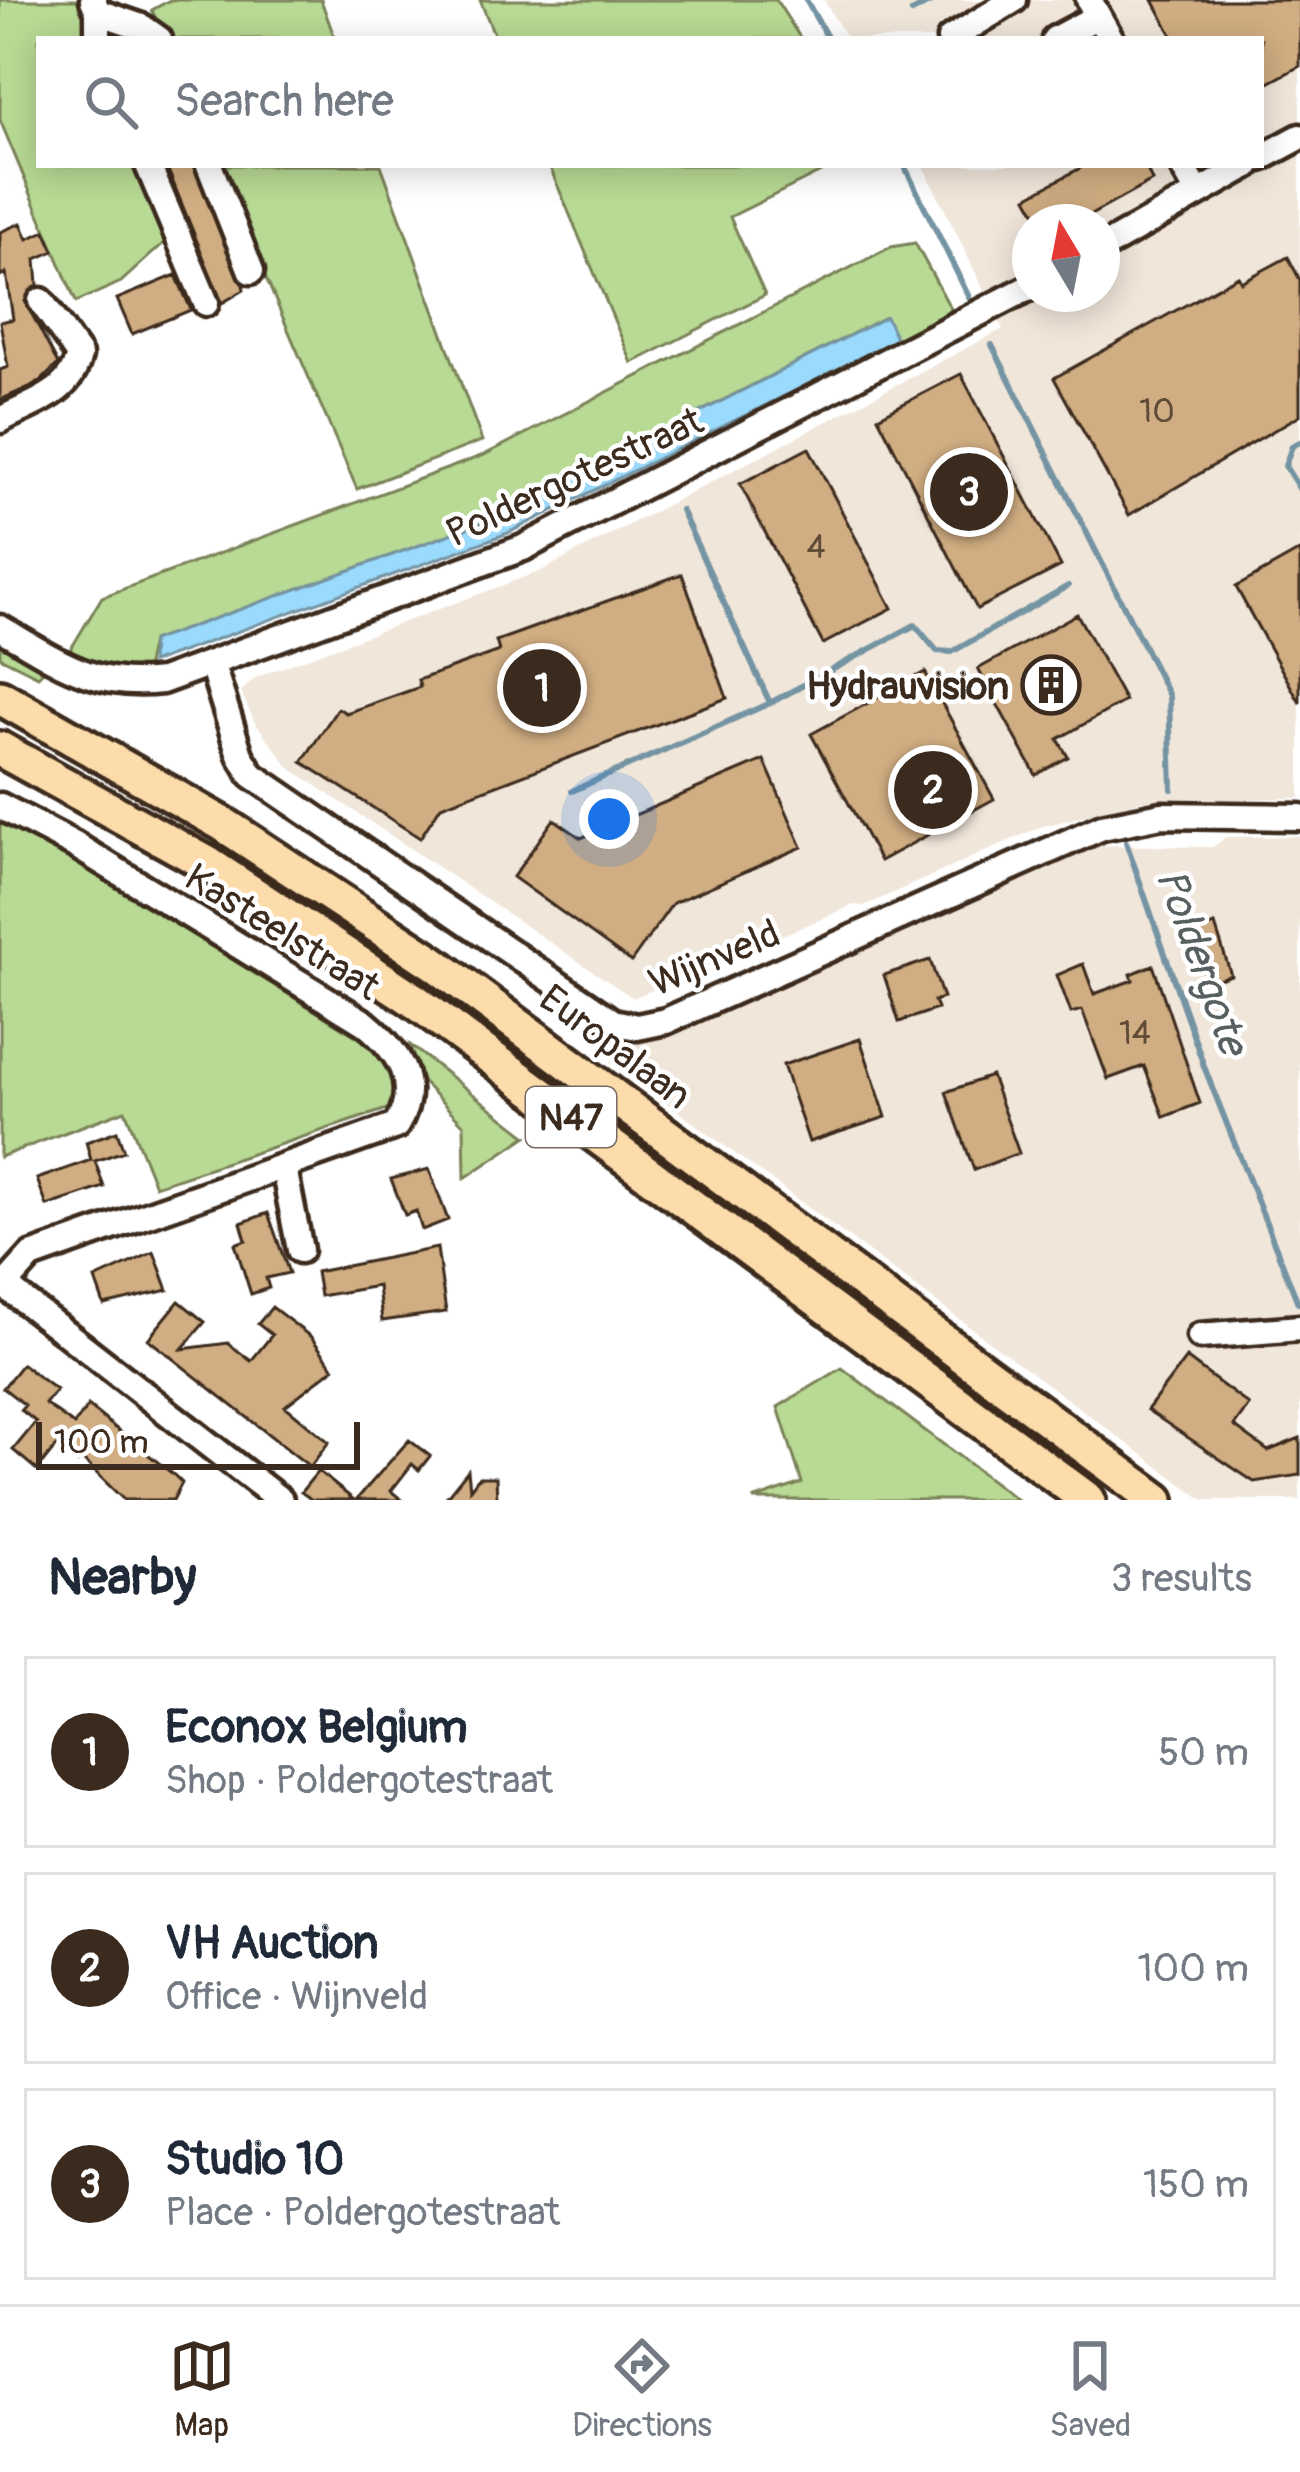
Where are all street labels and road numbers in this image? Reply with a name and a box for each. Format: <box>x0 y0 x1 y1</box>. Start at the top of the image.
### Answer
street label: Poldergotestraat <box>438 396 711 558</box>
street label: Kasteelstraat <box>176 853 389 1012</box>
street label: Wijnveld <box>642 909 787 1008</box>
street label: Europalaan <box>530 974 701 1120</box>
road number: N47 <box>526 1087 616 1147</box>

